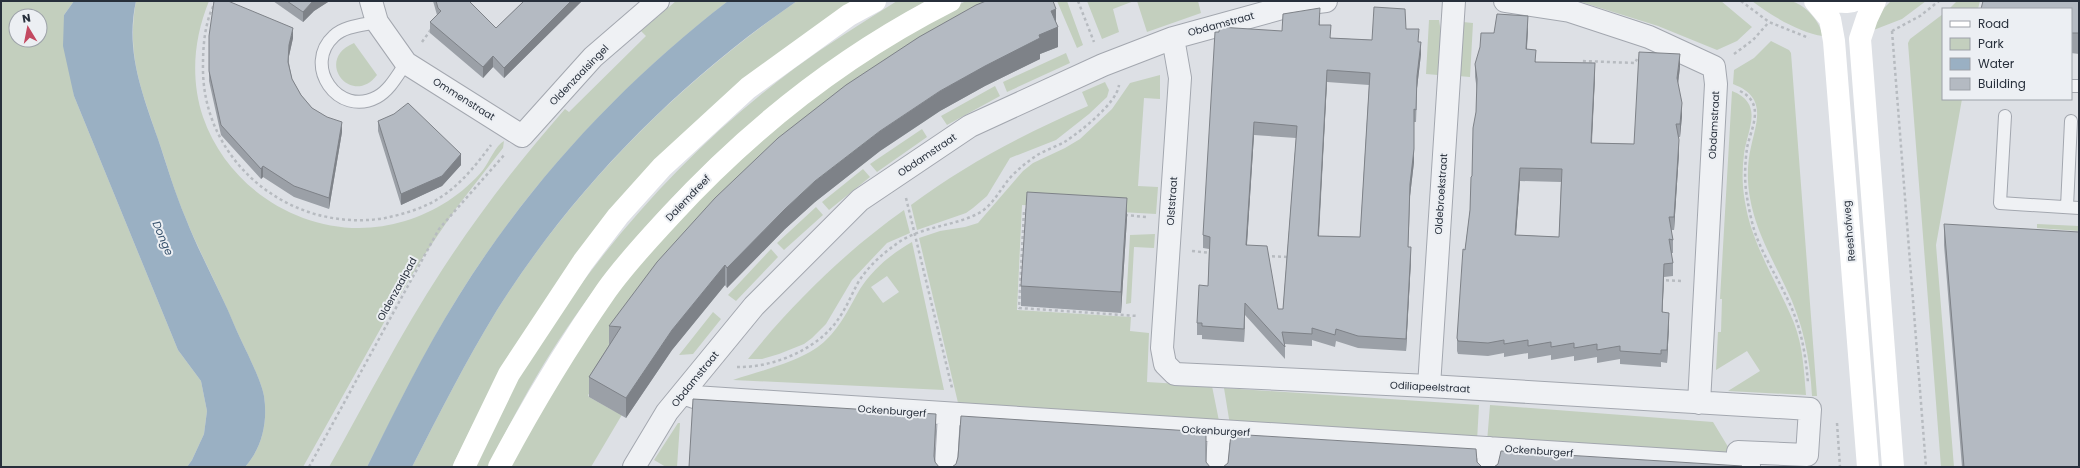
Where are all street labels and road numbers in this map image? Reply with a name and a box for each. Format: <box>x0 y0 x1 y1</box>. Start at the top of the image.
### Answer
street label: Obdamstraat <box>1186 8 1256 40</box>
street label: Oldenzaalsingel <box>546 41 612 109</box>
street label: Ommenstraat <box>430 74 498 124</box>
street label: Obdamstraat <box>1705 90 1723 159</box>
street label: Obdamstraat <box>895 130 960 180</box>
street label: Oldebroekstraat <box>1431 153 1451 235</box>
street label: Dalemdreef <box>662 172 714 224</box>
street label: Olststraat <box>1163 176 1181 226</box>
street label: Reeshofweg <box>1839 200 1859 262</box>
street label: Oldenzaalpad <box>373 255 421 323</box>
street label: Obdamstraat <box>668 348 723 410</box>
street label: Odiliapeelstraat <box>1390 377 1471 397</box>
street label: Ockenburgerf <box>857 401 927 421</box>
street label: Ockenburgerf <box>1181 422 1251 440</box>
street label: Ockenburgerf <box>1504 441 1574 461</box>

